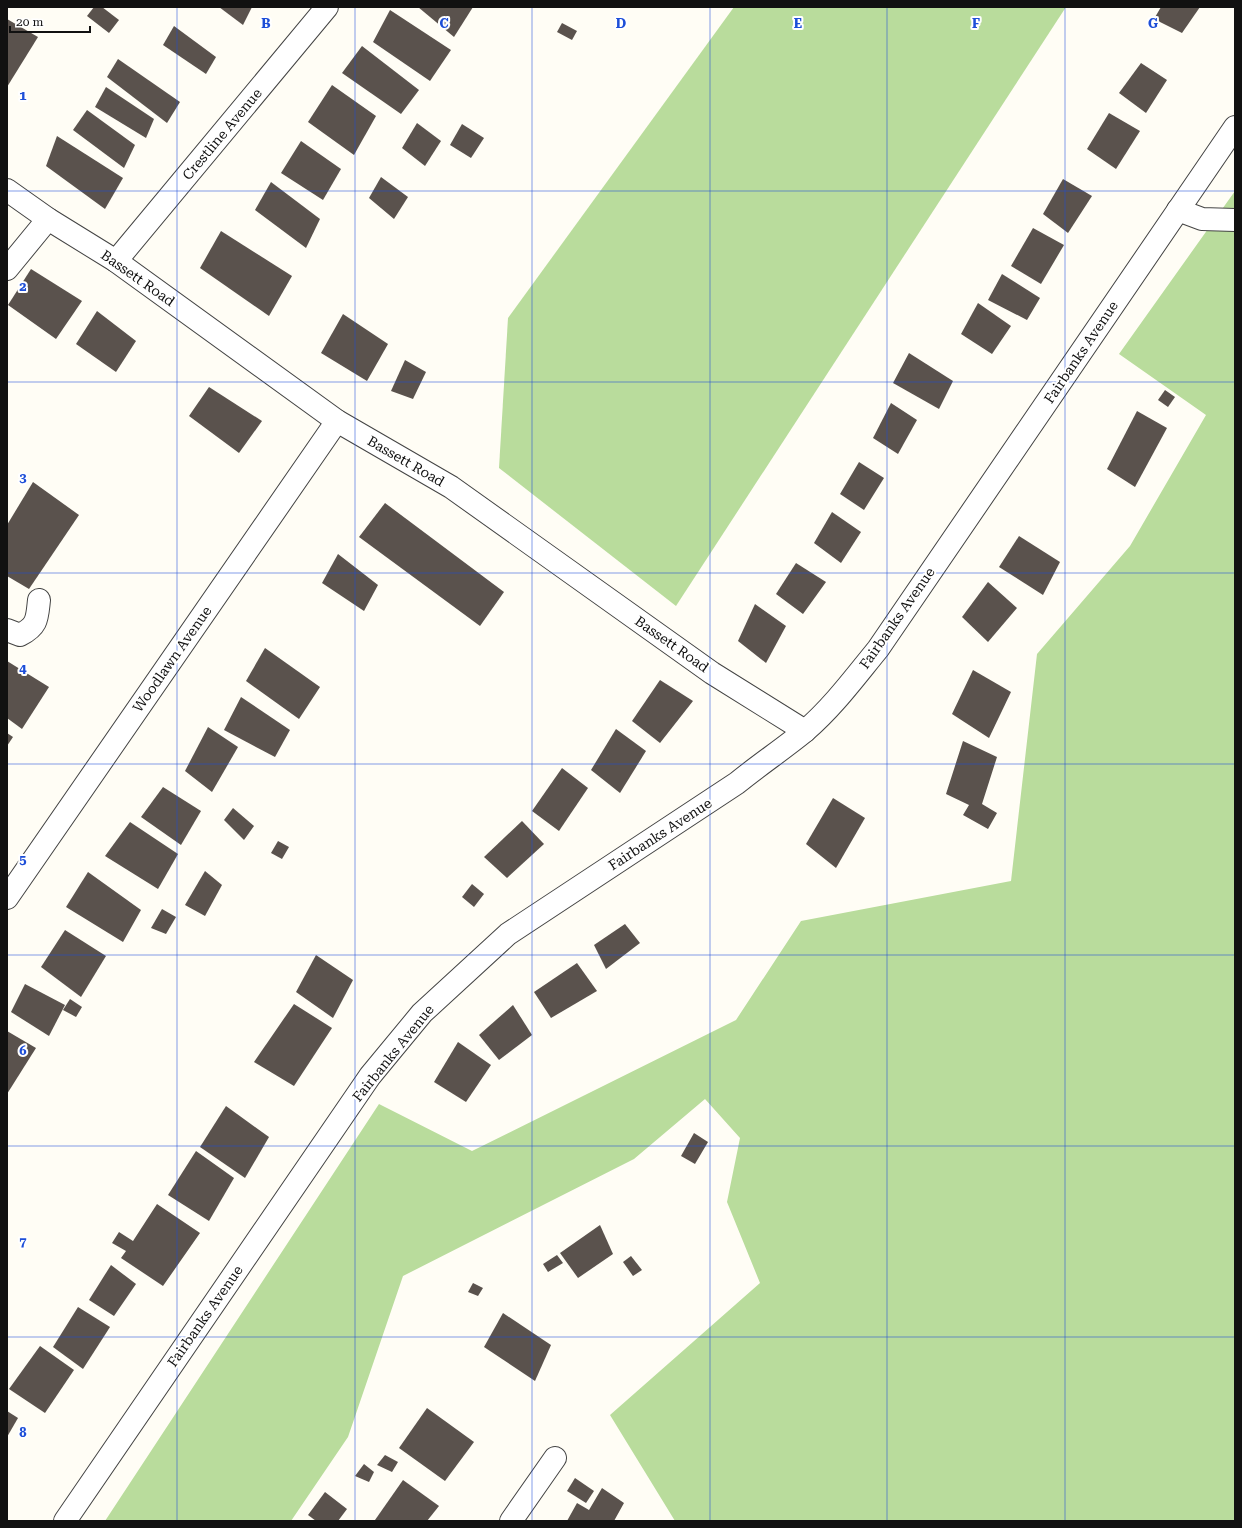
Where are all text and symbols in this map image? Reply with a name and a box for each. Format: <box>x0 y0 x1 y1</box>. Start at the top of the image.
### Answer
scale bar <box>10 8 90 34</box>
text: 20 m <box>16 15 43 29</box>
text: B <box>261 16 271 31</box>
text: C <box>439 16 449 31</box>
text: D <box>616 16 626 31</box>
text: E <box>794 16 802 31</box>
text: F <box>972 16 980 31</box>
text: G <box>1148 16 1158 31</box>
street label: Crestline Avenue <box>179 85 265 183</box>
text: 1 <box>19 88 27 103</box>
street label: Bassett Road <box>98 247 178 309</box>
text: 2 <box>19 279 27 294</box>
street label: Fairbanks Avenue <box>1041 298 1121 406</box>
street label: Bassett Road <box>365 433 447 490</box>
text: 3 <box>19 470 27 485</box>
street label: Fairbanks Avenue <box>856 564 938 672</box>
street label: Woodlawn Avenue <box>129 603 215 715</box>
street label: Bassett Road <box>632 613 712 675</box>
text: 4 <box>19 661 27 676</box>
street label: Fairbanks Avenue <box>605 794 715 873</box>
text: 5 <box>19 852 27 867</box>
street label: Fairbanks Avenue <box>349 1001 437 1105</box>
text: 6 <box>19 1043 27 1058</box>
text: 7 <box>19 1234 27 1249</box>
street label: Fairbanks Avenue <box>164 1262 246 1370</box>
text: 8 <box>19 1425 27 1440</box>

